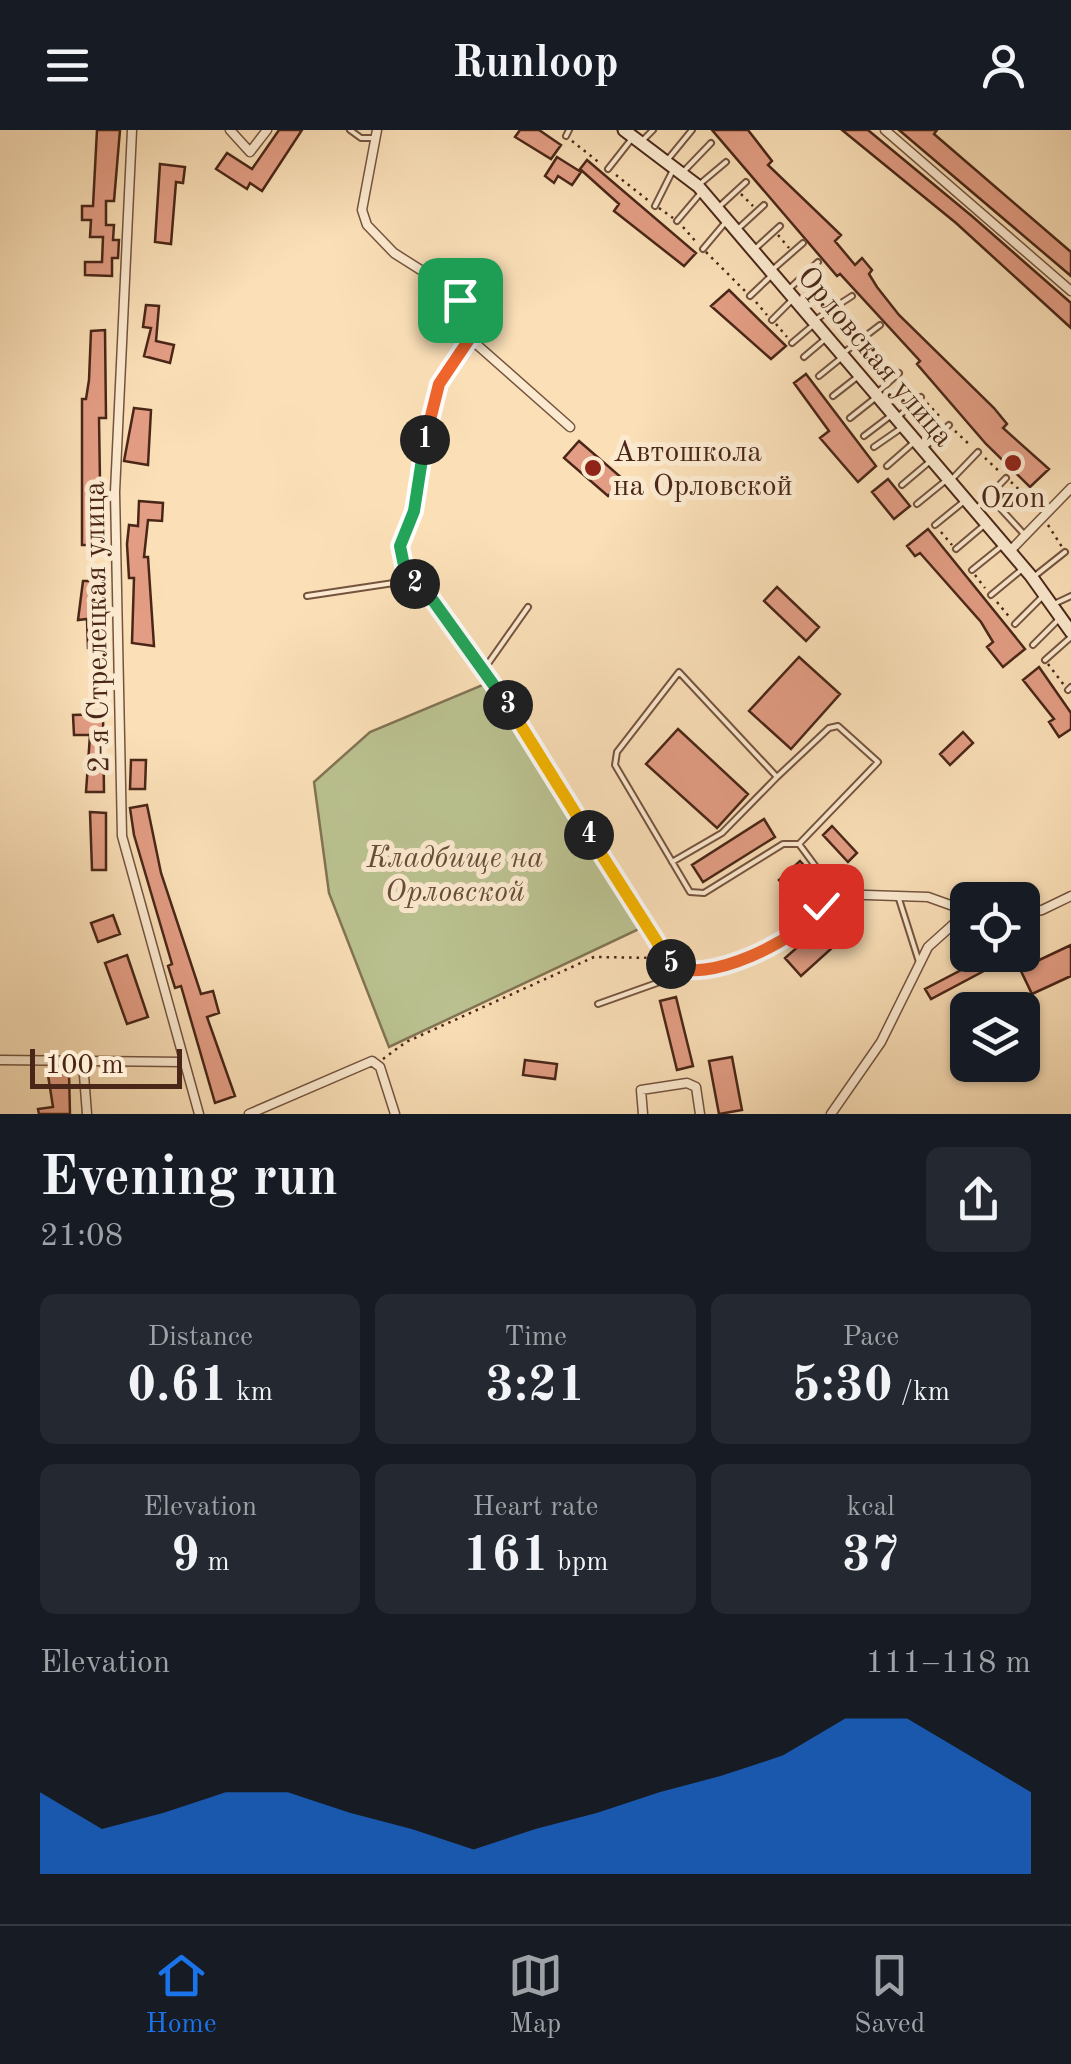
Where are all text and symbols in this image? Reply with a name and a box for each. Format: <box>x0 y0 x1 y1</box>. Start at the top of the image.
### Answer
icon: menu <box>40 38 95 93</box>
icon: person <box>976 38 1031 93</box>
text: Runloop <box>452 42 619 87</box>
pin <box>418 258 503 343</box>
street label: Орловская улица <box>791 262 958 453</box>
icon: arrive <box>433 273 488 328</box>
pin: 1 <box>400 415 450 465</box>
text: 1 <box>417 426 433 454</box>
place label: Автошкола на Орловской <box>613 438 793 502</box>
marker: Ozon <box>1002 452 1024 474</box>
marker: Автошкола на Орловской <box>582 457 604 479</box>
street label: 2-я Стрелецкая улица <box>80 481 116 773</box>
place label: Ozon <box>980 484 1046 514</box>
pin: 2 <box>390 559 440 609</box>
text: 2 <box>407 570 423 598</box>
pin: 3 <box>483 680 533 730</box>
text: 3 <box>500 691 516 719</box>
pin: 4 <box>564 810 614 860</box>
text: 4 <box>581 821 597 849</box>
park label: Кладбище на Орловской <box>366 844 543 908</box>
pin <box>779 864 864 949</box>
icon: check <box>794 879 849 934</box>
map controls <box>950 882 1040 1082</box>
button: locate <box>950 882 1040 972</box>
pin: 5 <box>646 939 696 989</box>
text: 5 <box>663 950 679 978</box>
button: layers <box>950 992 1040 1082</box>
scale bar <box>30 1044 182 1088</box>
text: 100 m <box>45 1052 124 1080</box>
button: share <box>926 1147 1031 1252</box>
text: Evening run <box>40 1152 338 1207</box>
text: 21:08 <box>40 1221 123 1253</box>
text: Distance <box>147 1324 253 1352</box>
text: Time <box>504 1324 567 1352</box>
text: Pace <box>842 1324 899 1352</box>
text: 0.61 <box>127 1362 228 1412</box>
text: 3:21 <box>485 1362 586 1412</box>
text: 5:30 <box>792 1362 893 1412</box>
text: km <box>228 1379 273 1407</box>
text: /km <box>893 1379 950 1407</box>
text: Elevation <box>143 1494 257 1522</box>
text: Heart rate <box>473 1494 598 1522</box>
text: kcal <box>847 1494 895 1522</box>
text: 9 <box>171 1532 200 1582</box>
text: 161 <box>463 1532 550 1582</box>
text: 37 <box>842 1532 900 1582</box>
text: m <box>200 1549 230 1577</box>
text: bpm <box>550 1549 608 1577</box>
text: Elevation <box>40 1648 170 1680</box>
text: 111–118 m <box>865 1648 1031 1680</box>
tab: Home <box>146 1948 217 2043</box>
tab: Map <box>508 1948 563 2043</box>
tab: Saved <box>854 1948 925 2043</box>

